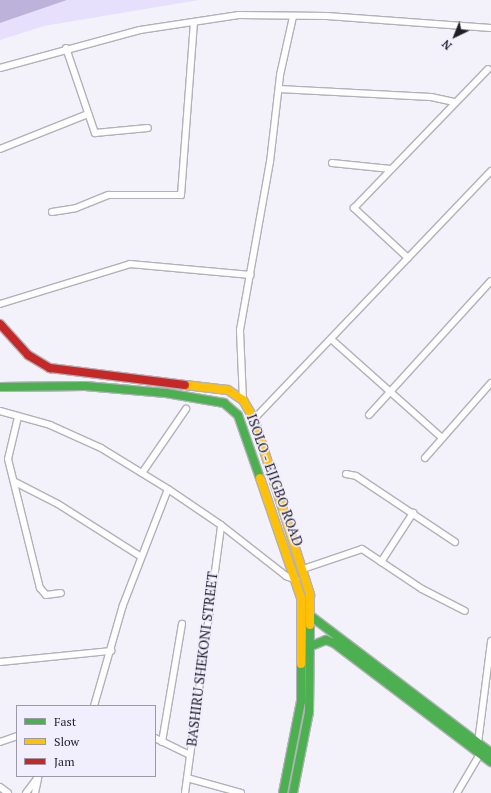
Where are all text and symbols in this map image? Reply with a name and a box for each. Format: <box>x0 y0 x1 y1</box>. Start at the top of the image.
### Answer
north arrow <box>435 16 475 56</box>
text: N <box>439 37 455 53</box>
street label: ISOLO - EJIGBO ROAD <box>243 411 307 549</box>
street label: BASHIRU SHEKONI STREET <box>183 571 221 747</box>
legend <box>16 705 156 777</box>
text: Fast <box>54 714 76 729</box>
text: Slow <box>54 734 79 749</box>
text: Jam <box>54 754 75 769</box>

